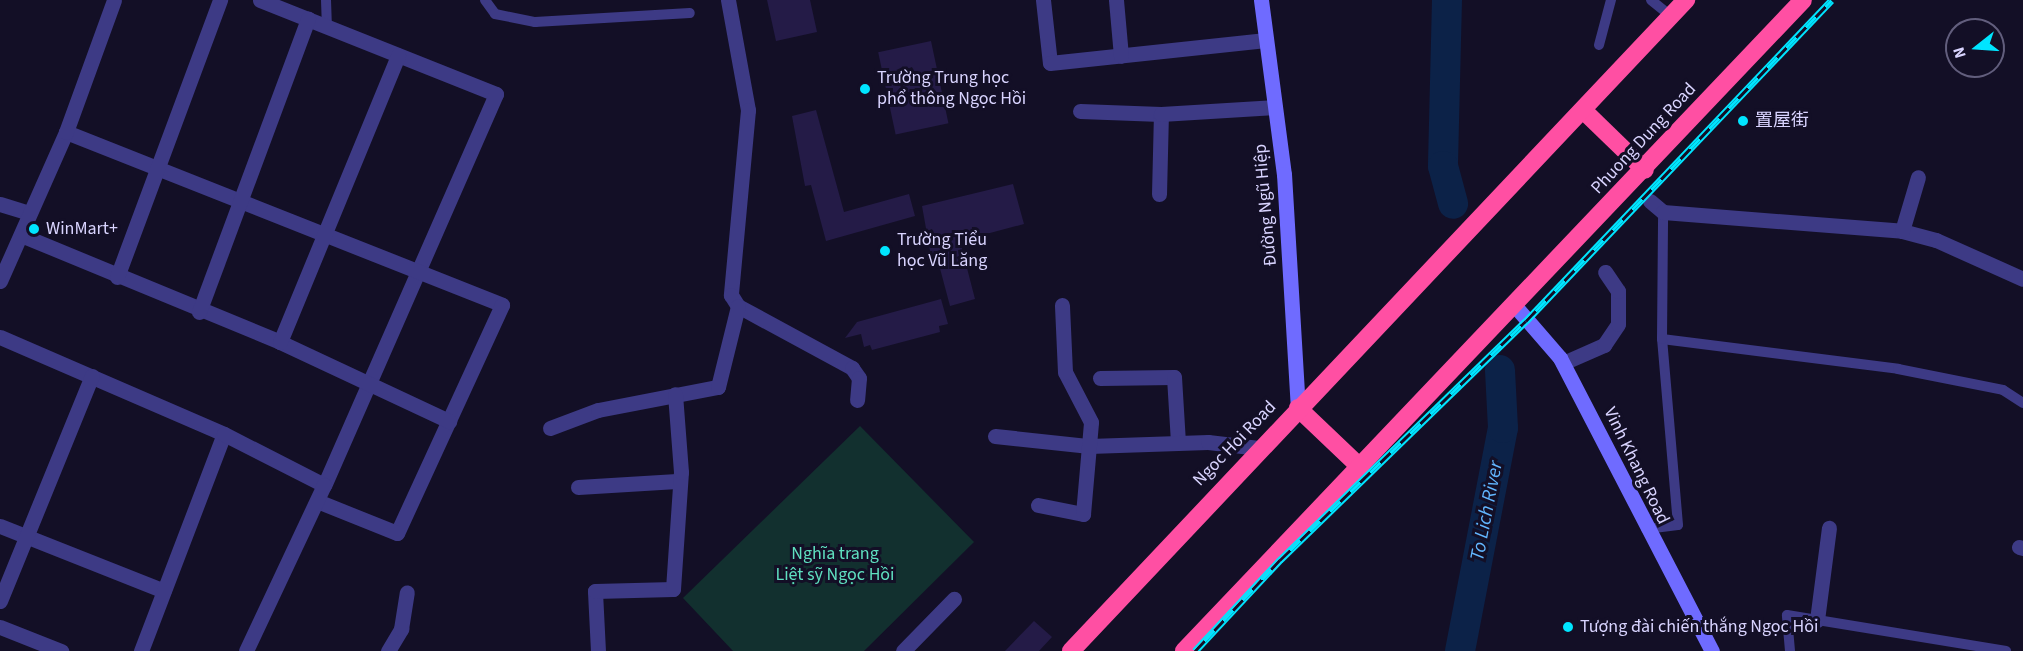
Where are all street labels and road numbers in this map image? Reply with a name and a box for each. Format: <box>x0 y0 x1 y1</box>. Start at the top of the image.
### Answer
street label: Phuong Dung Road <box>1587 79 1701 199</box>
street label: Đường Ngũ Hiệp <box>1250 143 1282 267</box>
street label: Ngoc Hoi Road <box>1189 397 1281 491</box>
street label: Vinh Khang Road <box>1598 404 1674 528</box>

